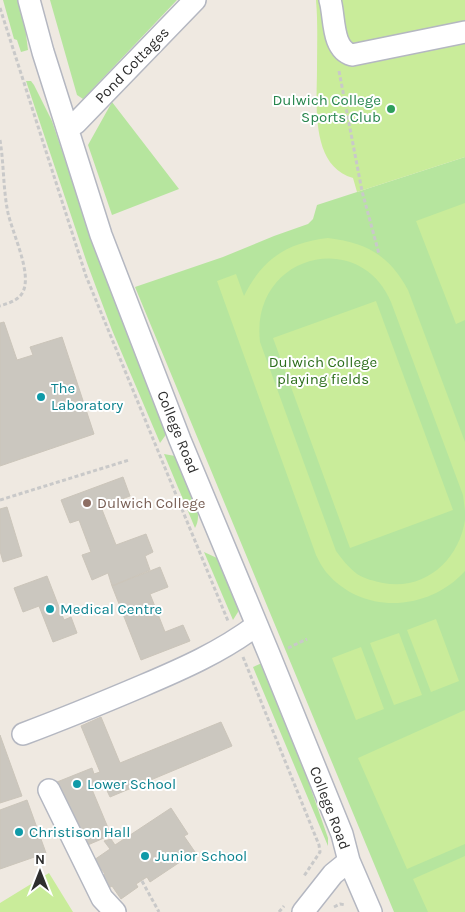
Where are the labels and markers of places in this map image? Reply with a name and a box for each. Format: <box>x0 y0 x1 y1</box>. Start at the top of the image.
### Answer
place label: Dulwich College Sports Club <box>272 91 381 126</box>
marker: Dulwich College Sports Club <box>385 103 397 115</box>
place label: The Laboratory <box>51 379 123 414</box>
marker: The Laboratory <box>35 391 47 403</box>
place label: Dulwich College <box>97 494 206 512</box>
marker: Dulwich College <box>81 497 93 509</box>
place label: Medical Centre <box>60 600 162 618</box>
marker: Medical Centre <box>44 603 56 615</box>
place label: Lower School <box>87 775 176 793</box>
marker: Lower School <box>71 778 83 790</box>
place label: Christison Hall <box>29 823 131 841</box>
marker: Christison Hall <box>13 826 25 838</box>
place label: Junior School <box>155 847 247 865</box>
marker: Junior School <box>139 850 151 862</box>

